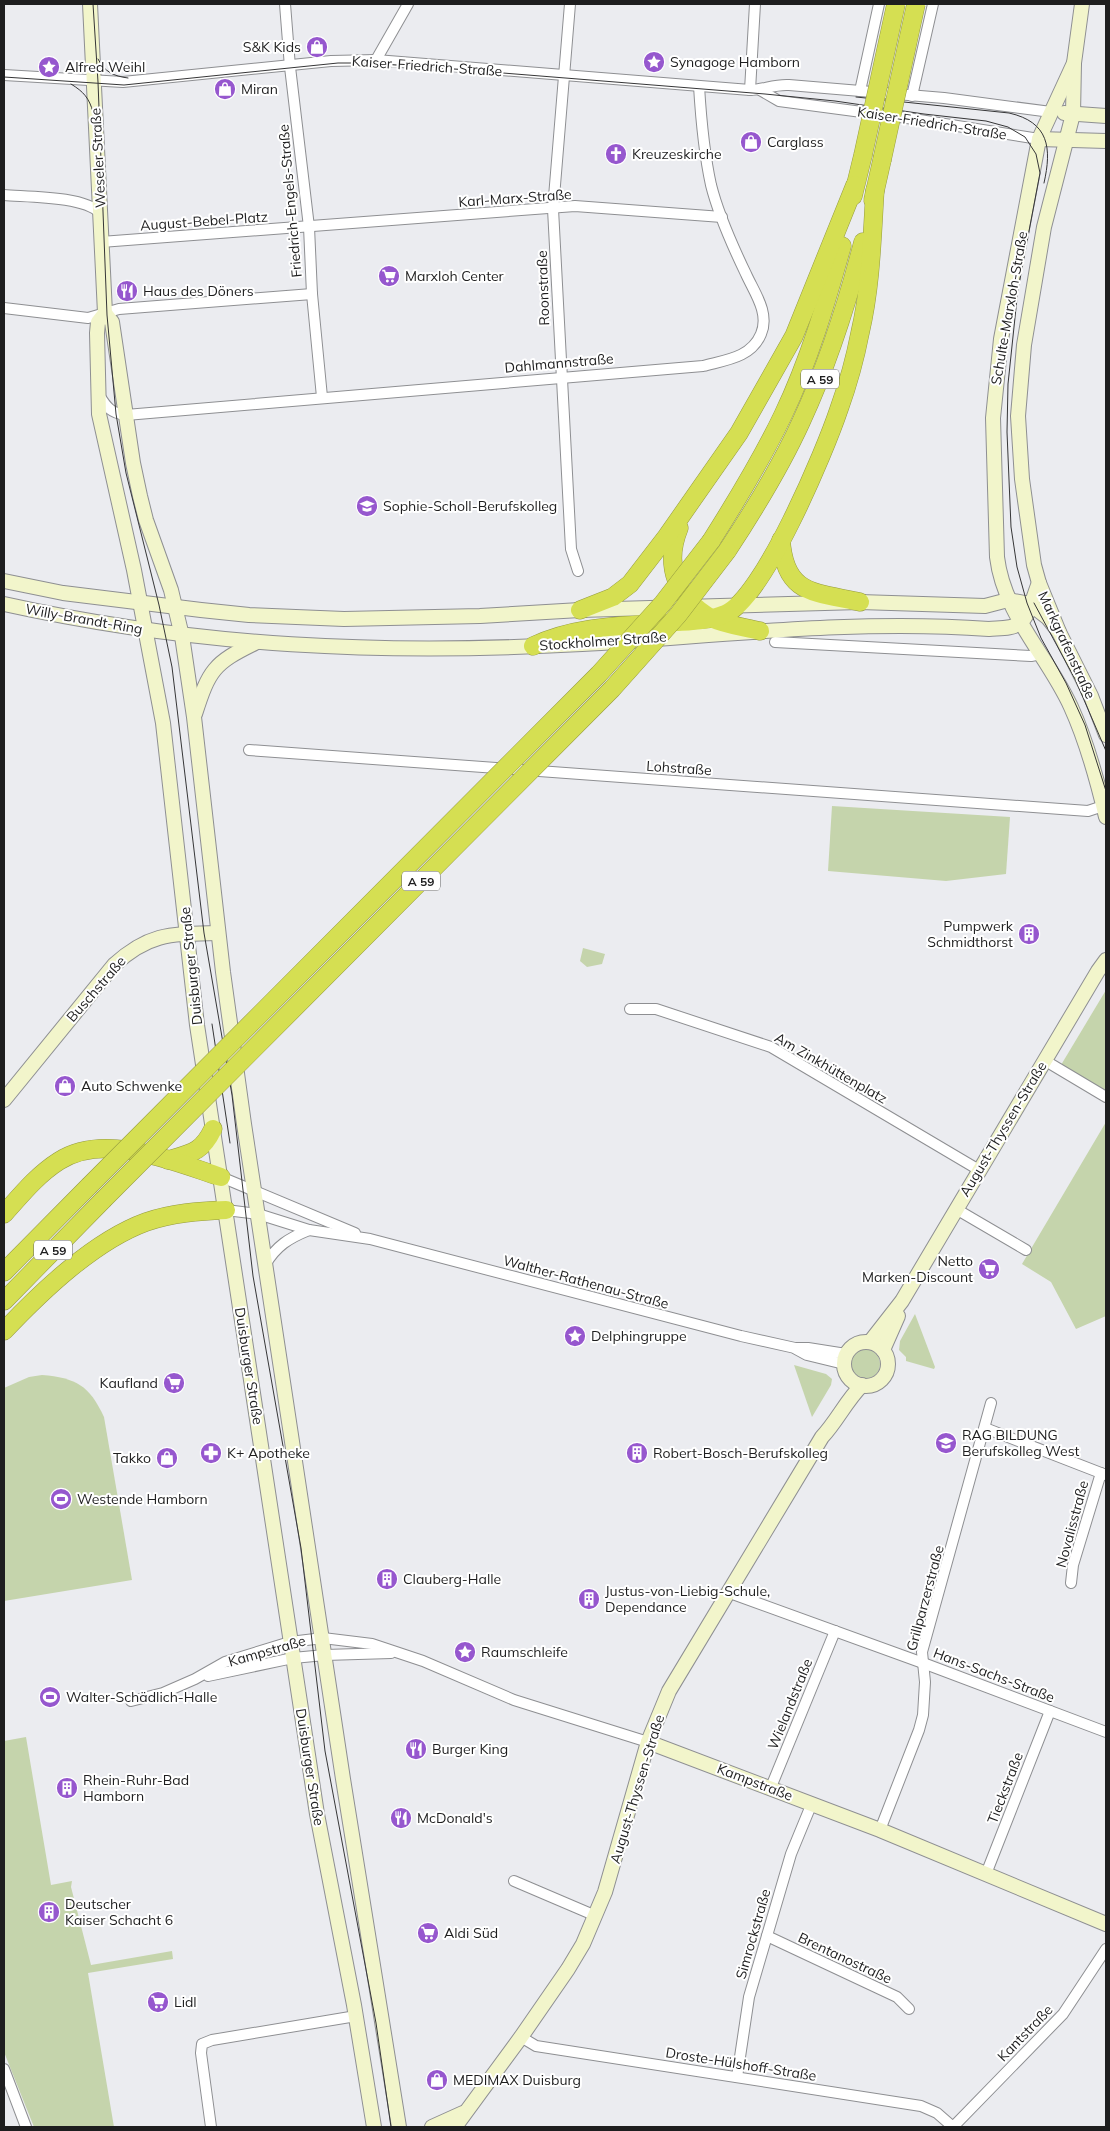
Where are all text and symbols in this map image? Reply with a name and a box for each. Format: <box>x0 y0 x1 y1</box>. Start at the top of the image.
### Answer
shop icon: S&K Kids <box>305 35 329 59</box>
place label: S&K Kids <box>243 38 301 56</box>
place icon: Synagoge Hamborn <box>642 50 666 74</box>
street label: Kaiser-Friedrich-Straße <box>351 52 503 80</box>
place label: Synagoge Hamborn <box>670 53 800 71</box>
place icon: Alfred Weihl <box>37 55 61 79</box>
place label: Alfred Weihl <box>65 58 145 76</box>
shop icon: Miran <box>213 77 237 101</box>
place label: Miran <box>241 80 278 98</box>
street label: Kaiser-Friedrich-Straße <box>856 102 1008 144</box>
street label: Weseler Straße <box>86 108 110 208</box>
street label: Friedrich-Engels-Straße <box>274 124 306 278</box>
shop icon: Carglass <box>739 130 763 154</box>
place label: Carglass <box>767 133 824 151</box>
church icon: Kreuzeskirche <box>604 142 628 166</box>
place label: Kreuzeskirche <box>632 145 722 163</box>
street label: Karl-Marx-Straße <box>458 185 572 211</box>
street label: August-Bebel-Platz <box>140 208 268 234</box>
street label: Schulte-Marxloh-Straße <box>987 230 1031 386</box>
street label: Roonstraße <box>533 250 553 326</box>
supermarket icon: Marxloh Center <box>377 264 401 288</box>
place label: Marxloh Center <box>405 267 505 285</box>
restaurant icon: Haus des Döners <box>115 279 139 303</box>
place label: Haus des Döners <box>143 282 254 300</box>
street label: Dahlmannstraße <box>504 349 614 377</box>
road number: A 59 <box>801 369 839 388</box>
school or university icon: Sophie-Scholl-Berufskolleg <box>355 494 379 518</box>
place label: Sophie-Scholl-Berufskolleg <box>383 497 557 515</box>
street label: Markgrafenstraße <box>1034 588 1100 702</box>
street label: Willy-Brandt-Ring <box>24 600 144 638</box>
street label: Stockholmer Straße <box>539 628 667 654</box>
street label: Lohstraße <box>646 757 712 779</box>
road number: A 59 <box>402 871 440 890</box>
street label: Duisburger Straße <box>176 906 206 1026</box>
place label: Pumpwerk Schmidthorst <box>927 917 1014 951</box>
building icon: Pumpwerk Schmidthorst <box>1017 922 1041 946</box>
street label: Buschstraße <box>63 952 129 1026</box>
street label: Am Zinkhüttenplatz <box>771 1028 891 1108</box>
street label: August-Thyssen-Straße <box>955 1058 1051 1200</box>
shop icon: Auto Schwenke <box>53 1074 77 1098</box>
place label: Auto Schwenke <box>81 1077 182 1095</box>
road number: A 59 <box>34 1240 72 1260</box>
street label: Walther-Rathenau-Straße <box>501 1251 671 1313</box>
place label: Netto Marken-Discount <box>862 1252 973 1286</box>
supermarket icon: Netto Marken-Discount <box>977 1257 1001 1281</box>
street label: Duisburger Straße <box>231 1306 267 1426</box>
place icon: Delphingruppe <box>563 1324 587 1348</box>
place label: Delphingruppe <box>591 1327 687 1345</box>
supermarket icon: Kaufland <box>162 1371 186 1395</box>
place label: Kaufland <box>100 1374 158 1392</box>
place label: RAG BILDUNG Berufskolleg West <box>962 1426 1080 1460</box>
school or university icon: RAG BILDUNG Berufskolleg West <box>934 1431 958 1455</box>
pharmacy icon: K+ Apotheke <box>199 1441 223 1465</box>
building icon: Robert-Bosch-Berufskolleg <box>625 1441 649 1465</box>
place label: K+ Apotheke <box>227 1444 310 1462</box>
place label: Robert-Bosch-Berufskolleg <box>653 1444 828 1462</box>
shop icon: Takko <box>155 1446 179 1470</box>
place label: Takko <box>113 1449 151 1467</box>
street label: Novalisstraße <box>1052 1479 1092 1569</box>
sports icon: Westende Hamborn <box>49 1487 73 1511</box>
place label: Westende Hamborn <box>77 1490 208 1508</box>
street label: Grillparzerstraße <box>902 1543 948 1653</box>
building icon: Clauberg-Halle <box>375 1567 399 1591</box>
place label: Clauberg-Halle <box>403 1570 501 1588</box>
place label: Justus-von-Liebig-Schule, Dependance <box>605 1582 770 1616</box>
building icon: Justus-von-Liebig-Schule, Dependance <box>577 1587 601 1611</box>
street label: Kampstraße <box>226 1631 308 1671</box>
place icon: Raumschleife <box>453 1640 477 1664</box>
place label: Raumschleife <box>481 1643 568 1661</box>
street label: Hans-Sachs-Straße <box>931 1644 1057 1706</box>
street label: Wielandstraße <box>764 1656 816 1752</box>
sports icon: Walter-Schädlich-Halle <box>38 1685 62 1709</box>
place label: Walter-Schädlich-Halle <box>66 1688 217 1706</box>
street label: Duisburger Straße <box>292 1707 328 1827</box>
street label: August-Thyssen-Straße <box>606 1712 668 1866</box>
restaurant icon: Burger King <box>404 1737 428 1761</box>
place label: Burger King <box>432 1740 508 1758</box>
street label: Tieckstraße <box>983 1750 1027 1826</box>
street label: Kampstraße <box>715 1759 795 1805</box>
place label: Rhein-Ruhr-Bad Hamborn <box>83 1771 189 1805</box>
building icon: Rhein-Ruhr-Bad Hamborn <box>55 1776 79 1800</box>
restaurant icon: McDonald's <box>389 1806 413 1830</box>
place label: McDonald's <box>417 1809 493 1827</box>
street label: Simrockstraße <box>732 1887 774 1981</box>
place label: Deutscher Kaiser Schacht 6 <box>65 1895 173 1929</box>
building icon: Deutscher Kaiser Schacht 6 <box>37 1900 61 1924</box>
supermarket icon: Aldi Süd <box>416 1921 440 1945</box>
place label: Aldi Süd <box>444 1924 498 1942</box>
street label: Brentanostraße <box>795 1928 895 1988</box>
supermarket icon: Lidl <box>146 1990 170 2014</box>
place label: Lidl <box>174 1993 197 2011</box>
street label: Kantstraße <box>993 2001 1057 2065</box>
street label: Droste-Hülshoff-Straße <box>664 2043 818 2085</box>
shop icon: MEDIMAX Duisburg <box>425 2068 449 2092</box>
place label: MEDIMAX Duisburg <box>453 2071 581 2089</box>

